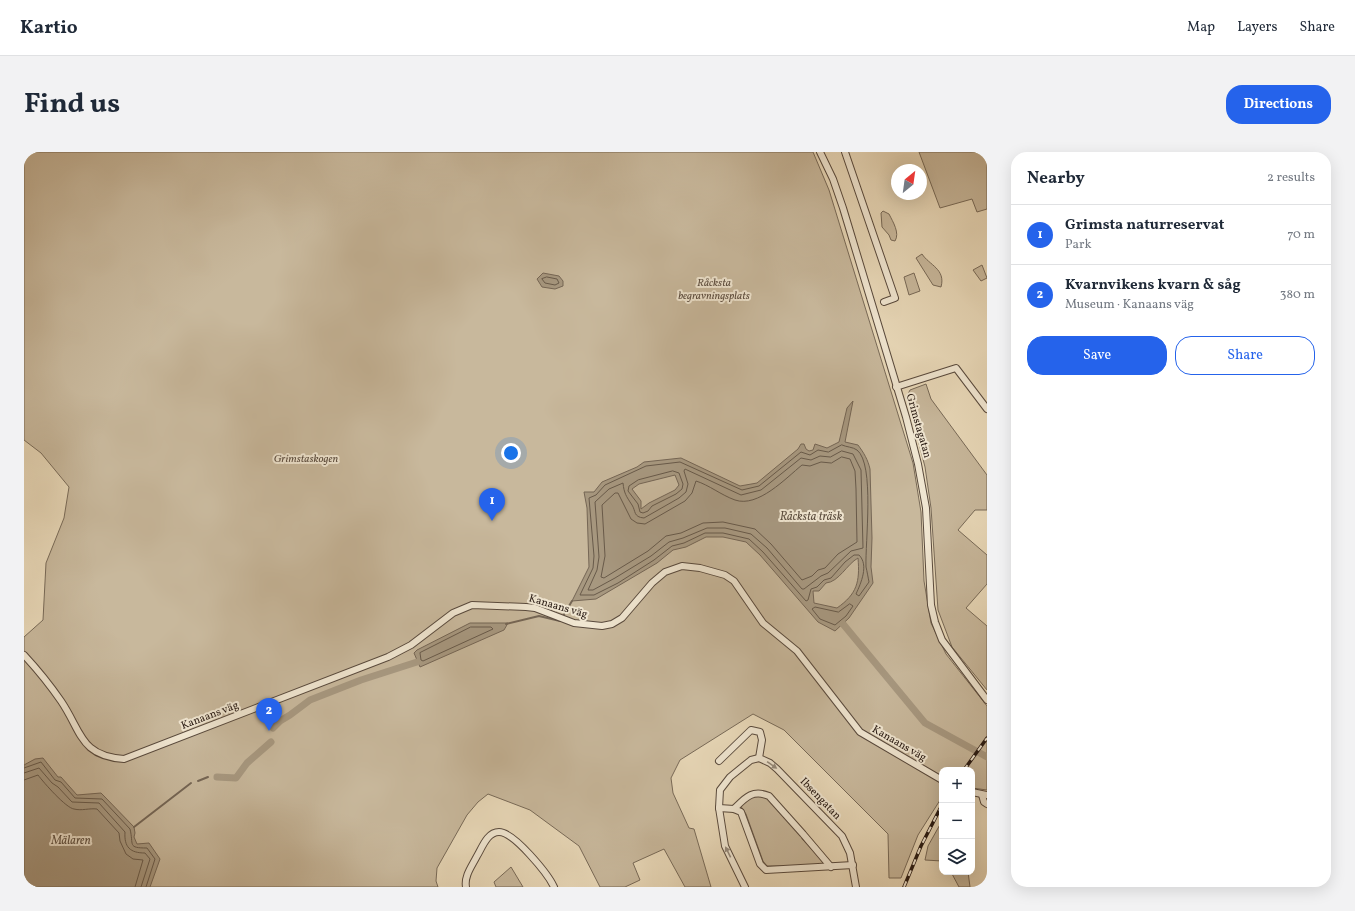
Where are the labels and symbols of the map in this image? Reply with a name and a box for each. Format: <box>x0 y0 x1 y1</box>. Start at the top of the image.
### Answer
north arrow <box>891 164 927 200</box>
park label: Råcksta begravningsplats <box>678 276 750 304</box>
street label: Grimstagatan <box>902 392 935 460</box>
your location <box>501 443 521 463</box>
park label: Grimstaskogen <box>274 452 339 467</box>
pin: 1 <box>479 488 505 521</box>
water label: Råcksta träsk <box>780 509 843 525</box>
street label: Kanaans väg <box>527 591 590 623</box>
street label: Kanaans väg <box>179 698 241 734</box>
pin: 2 <box>256 698 282 731</box>
street label: Kanaans väg <box>869 722 929 766</box>
one-way arrow <box>767 761 777 769</box>
street label: Ibsengatan <box>796 775 844 824</box>
water label: Mälaren <box>50 833 91 849</box>
one-way arrow <box>725 846 731 858</box>

